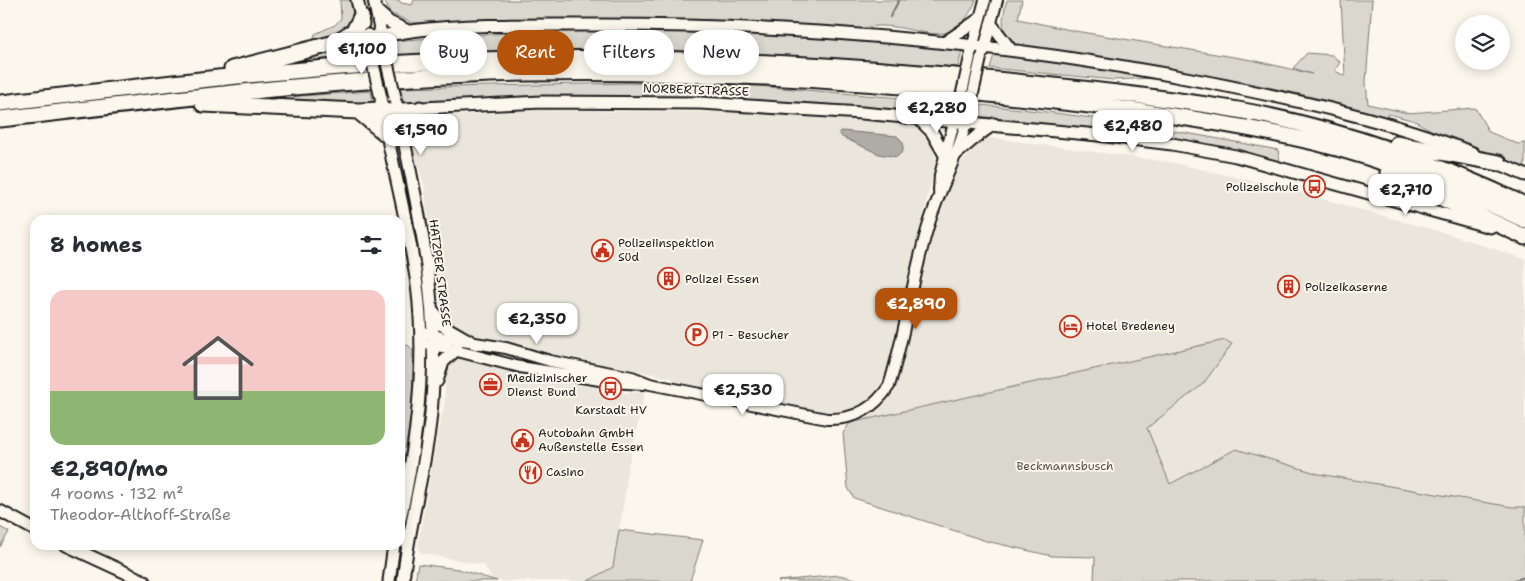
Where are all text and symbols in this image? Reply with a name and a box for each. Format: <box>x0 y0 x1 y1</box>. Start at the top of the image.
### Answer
map controls <box>1455 15 1510 70</box>
button: layers <box>1455 15 1510 70</box>
chip: Buy <box>420 30 487 75</box>
chip: Rent <box>497 30 574 75</box>
chip: Filters <box>584 30 674 75</box>
chip: New <box>684 30 759 75</box>
pin: €1,100 <box>321 32 403 75</box>
text: €1,100 <box>337 38 387 59</box>
street label: NORBERTSTRASSE <box>643 80 749 100</box>
pin: €2,280 <box>896 92 978 134</box>
text: €2,280 <box>907 97 967 118</box>
pin: €2,480 <box>1092 110 1174 152</box>
pin: €1,590 <box>380 114 462 156</box>
text: €2,480 <box>1103 115 1163 136</box>
text: €1,590 <box>394 119 448 140</box>
pin: €2,710 <box>1365 174 1447 216</box>
bus stop icon: Polizeischule <box>1303 175 1327 199</box>
place label: Polizeischule <box>1226 179 1299 195</box>
text: €2,710 <box>1379 179 1433 200</box>
street label: HATZPER STRASSE <box>425 218 455 328</box>
text: 8 homes <box>50 231 142 259</box>
icon: filters <box>357 231 385 259</box>
place label: Polizeiinspektion Süd <box>618 235 714 265</box>
public building icon: Polizeiinspektion Süd <box>590 238 614 262</box>
building icon: Polizei Essen <box>657 267 681 291</box>
place label: Polizei Essen <box>685 271 759 287</box>
building icon: Polizeikaserne <box>1277 275 1301 299</box>
place label: Polizeikaserne <box>1305 279 1388 295</box>
pin: €2,890 <box>875 288 957 330</box>
text: €2,890 <box>886 293 946 314</box>
pin: €2,350 <box>496 302 578 345</box>
text: €2,350 <box>508 308 566 329</box>
hotel icon: Hotel Bredeney <box>1058 314 1082 338</box>
place label: Hotel Bredeney <box>1086 318 1175 334</box>
icon: home <box>173 323 263 413</box>
parking icon: P1 - Besucher <box>684 323 708 347</box>
place label: P1 - Besucher <box>712 327 790 343</box>
place label: Medizinischer Dienst Bund <box>507 370 588 400</box>
office icon: Medizinischer Dienst Bund <box>479 373 503 397</box>
pin: €2,530 <box>702 374 784 416</box>
bus stop icon: Karstadt HV <box>599 377 623 401</box>
text: €2,530 <box>714 379 772 400</box>
place label: Karstadt HV <box>575 402 647 418</box>
place label: Autobahn GmbH Außenstelle Essen <box>538 425 644 455</box>
public building icon: Autobahn GmbH Außenstelle Essen <box>510 428 534 452</box>
text: €2,890/mo <box>50 455 168 483</box>
park label: Beckmannsbusch <box>1016 458 1114 474</box>
restaurant icon: Casino <box>518 460 542 484</box>
place label: Casino <box>546 464 584 480</box>
text: 4 rooms · 132 m² <box>50 483 184 504</box>
text: Theodor-Althoff-Straße <box>50 504 231 525</box>

